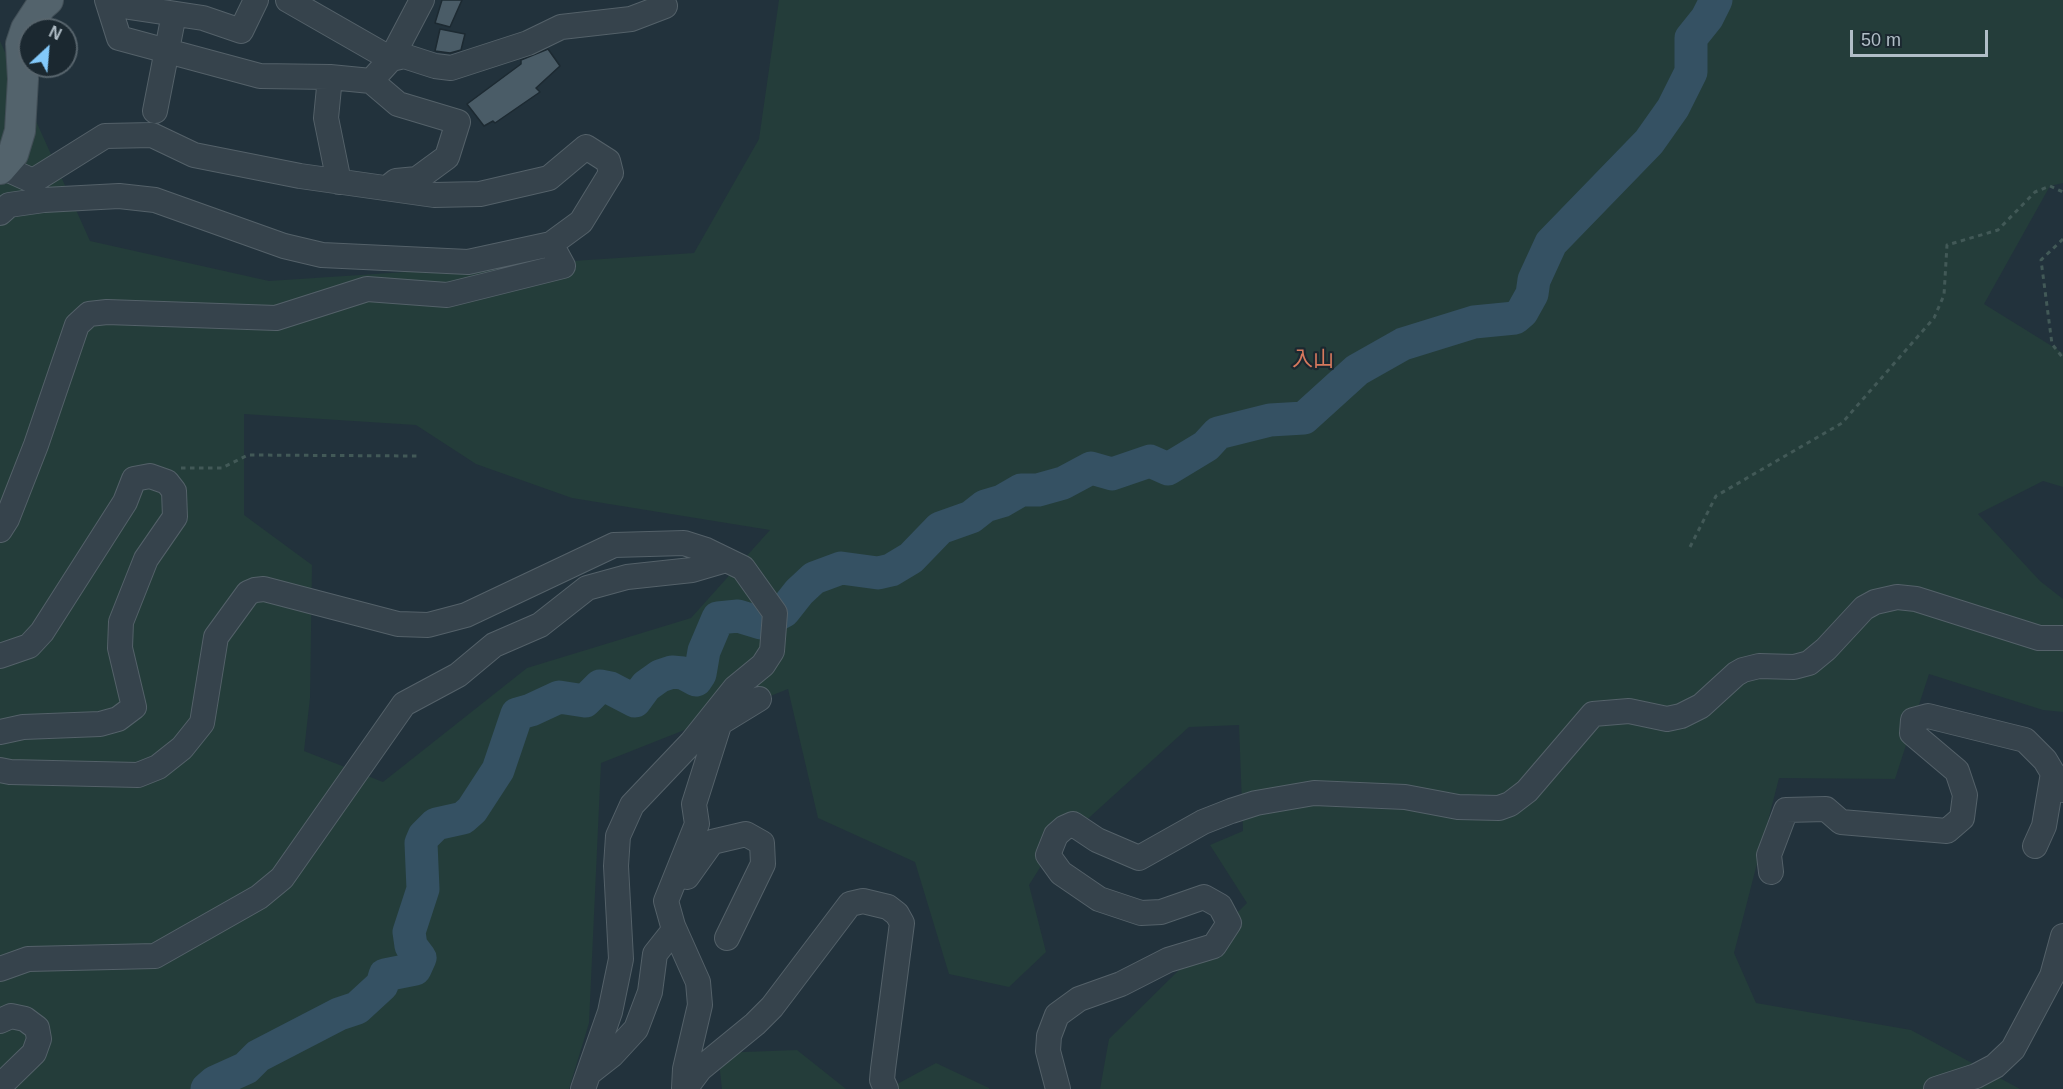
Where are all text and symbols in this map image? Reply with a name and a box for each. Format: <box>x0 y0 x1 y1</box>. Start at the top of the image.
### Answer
north arrow <box>18 18 78 78</box>
scale bar <box>1853 18 1991 56</box>
text: N <box>46 23 64 43</box>
text: 50 m <box>1861 30 1901 50</box>
district label: 入山 <box>1292 347 1334 373</box>

